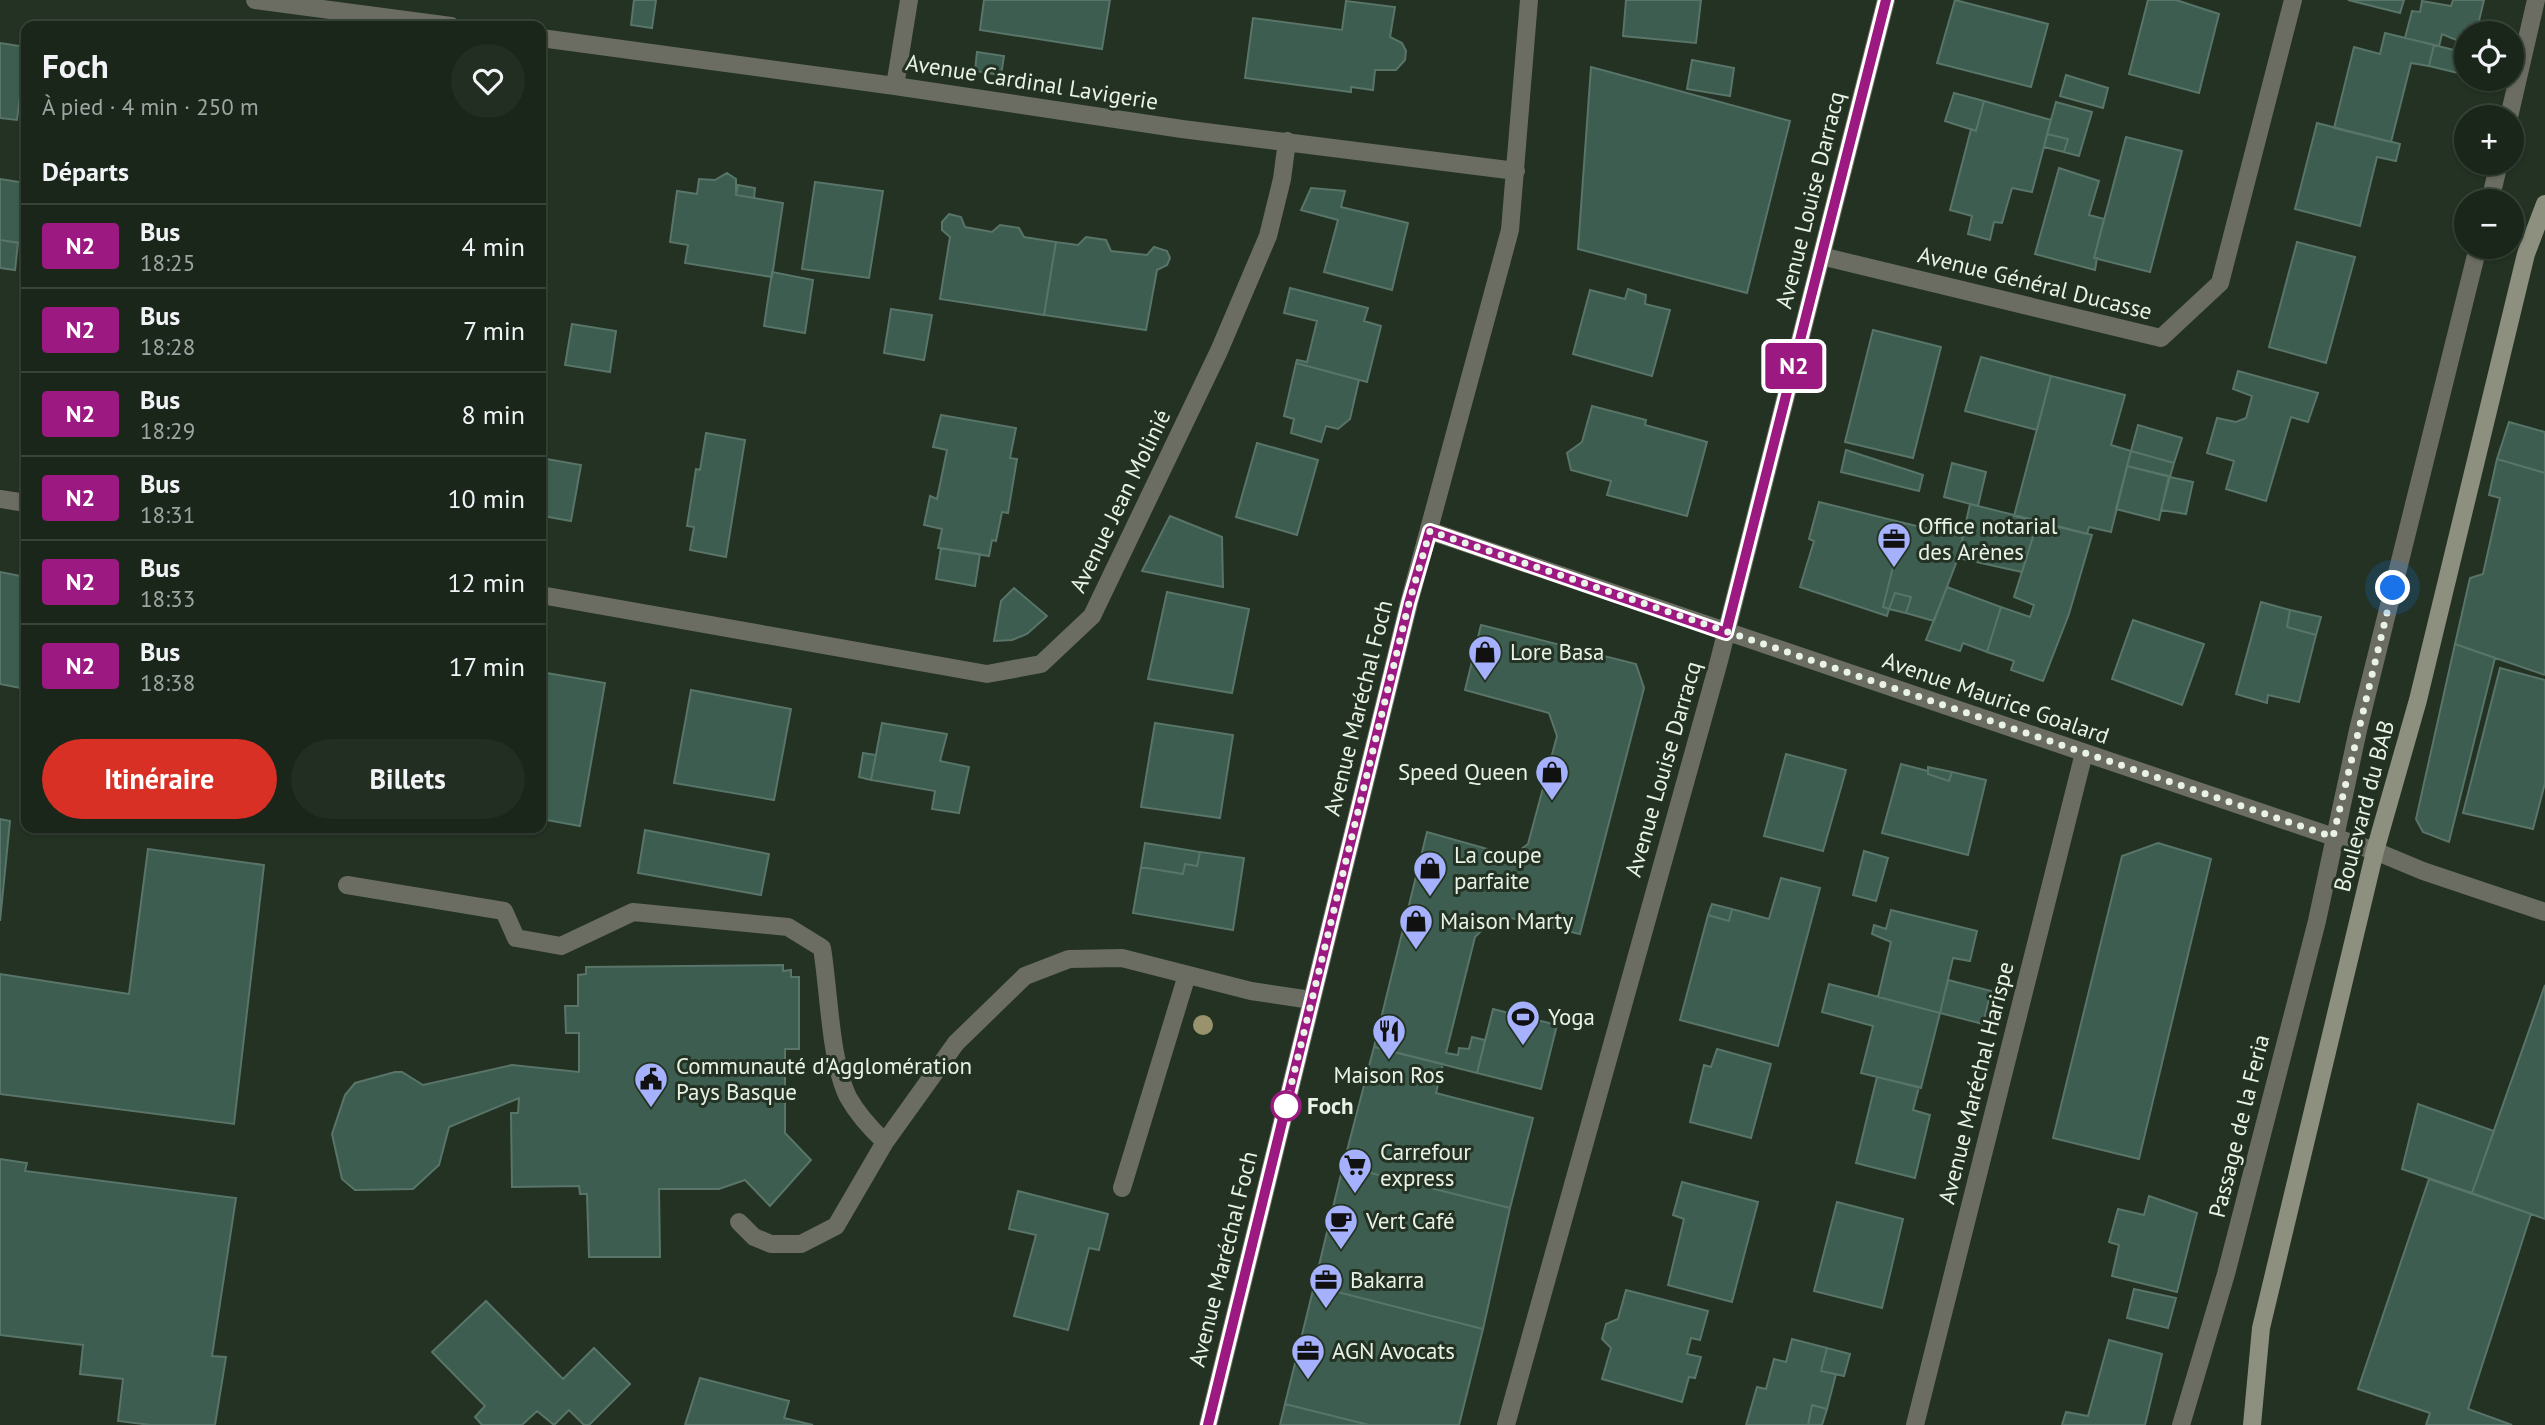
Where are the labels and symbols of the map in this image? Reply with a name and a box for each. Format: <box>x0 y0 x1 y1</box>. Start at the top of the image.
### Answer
street label: Avenue Cardinal Lavigerie <box>904 47 1160 116</box>
street label: Avenue Louise Darracq <box>1769 88 1851 311</box>
street label: Avenue Général Ducasse <box>1915 239 2155 326</box>
line badge: N2 <box>1762 343 1826 389</box>
street label: Avenue Jean Molinié <box>1063 404 1176 597</box>
place label: Office notarial des Arènes <box>1918 511 2058 566</box>
office icon: Office notarial des Arènes <box>1875 520 1913 569</box>
your location <box>2375 570 2410 605</box>
street label: Avenue Maréchal Foch <box>1317 597 1398 819</box>
shop icon: Lore Basa <box>1466 633 1504 682</box>
place label: Lore Basa <box>1510 637 1604 666</box>
street label: Avenue Maurice Goalard <box>1879 645 2113 750</box>
street label: Avenue Louise Darracq <box>1618 658 1707 880</box>
street label: Boulevard du BAB <box>2327 717 2400 895</box>
shop icon: Speed Queen <box>1533 753 1571 802</box>
place label: Speed Queen <box>1398 757 1528 786</box>
place label: La coupe parfaite <box>1454 840 1542 895</box>
shop icon: La coupe parfaite <box>1411 849 1449 898</box>
shop icon: Maison Marty <box>1397 902 1435 951</box>
place label: Maison Marty <box>1440 906 1573 935</box>
street label: Avenue Maréchal Harispe <box>1931 959 2020 1207</box>
sports icon: Yoga <box>1504 998 1542 1047</box>
place label: Yoga <box>1548 1002 1595 1031</box>
restaurant icon: Maison Ros <box>1370 1012 1408 1061</box>
street label: Passage de la Feria <box>2202 1031 2275 1221</box>
place label: Communauté d'Agglomération Pays Basque <box>676 1051 972 1106</box>
public building icon: Communauté d'Agglomération Pays Basque <box>632 1060 670 1109</box>
place label: Maison Ros <box>1333 1060 1445 1089</box>
marker: Foch <box>1271 1091 1301 1121</box>
place label: Foch <box>1307 1091 1354 1120</box>
place label: Carrefour express <box>1380 1137 1471 1192</box>
supermarket icon: Carrefour express <box>1336 1146 1374 1195</box>
street label: Avenue Maréchal Foch <box>1182 1148 1263 1370</box>
cafe icon: Vert Café <box>1322 1202 1360 1251</box>
place label: Vert Café <box>1365 1206 1455 1235</box>
office icon: Bakarra <box>1307 1261 1345 1310</box>
place label: Bakarra <box>1350 1265 1424 1294</box>
office icon: AGN Avocats <box>1289 1332 1327 1381</box>
place label: AGN Avocats <box>1332 1336 1455 1365</box>

